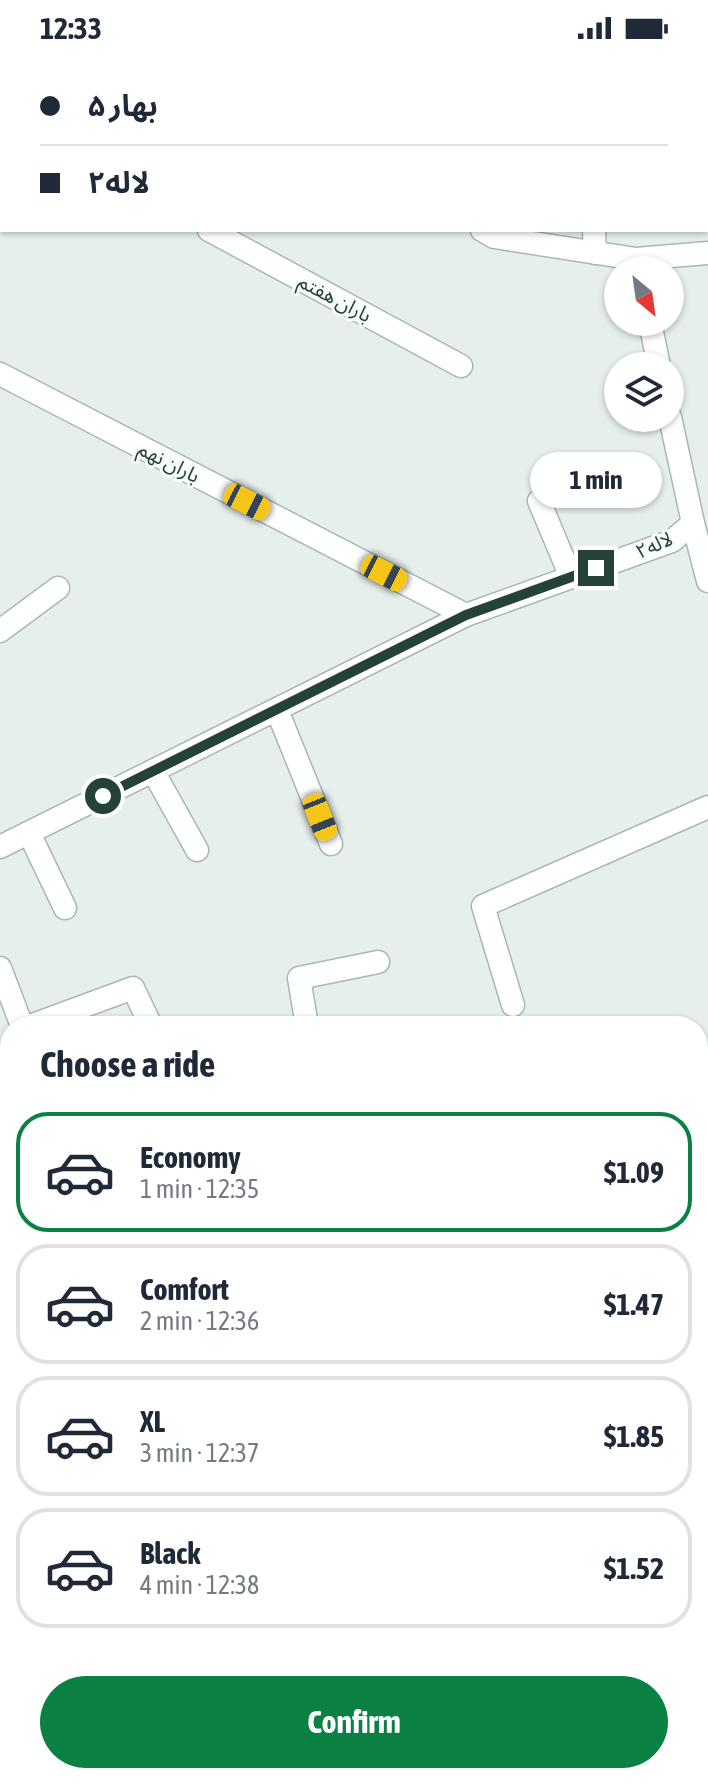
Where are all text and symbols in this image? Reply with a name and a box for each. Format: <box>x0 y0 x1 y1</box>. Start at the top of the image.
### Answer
text: 12:33 <box>40 11 102 45</box>
text: بهار ۵ <box>88 88 158 122</box>
text: لاله۲ <box>88 165 150 199</box>
north arrow <box>604 256 684 336</box>
map controls <box>604 256 684 432</box>
street label: باران هفتم <box>293 269 376 330</box>
button: layers <box>604 352 684 432</box>
street label: باران نهم <box>133 436 204 490</box>
callout: 1 min <box>530 452 662 508</box>
text: 1 min <box>569 465 623 495</box>
car <box>220 480 274 524</box>
street label: لاله۲ <box>632 526 676 563</box>
route end <box>578 550 614 586</box>
car <box>357 551 411 595</box>
route start <box>85 778 121 814</box>
car <box>300 790 340 844</box>
text: Choose a ride <box>40 1043 215 1085</box>
icon: car <box>44 1136 116 1208</box>
text: Economy <box>140 1140 241 1174</box>
text: $1.09 <box>604 1155 664 1189</box>
text: 1 min · 12:35 <box>140 1174 259 1204</box>
icon: car <box>44 1268 116 1340</box>
text: Comfort <box>140 1272 229 1306</box>
text: $1.47 <box>604 1287 664 1321</box>
text: 2 min · 12:36 <box>140 1306 259 1336</box>
icon: car <box>44 1400 116 1472</box>
text: XL <box>140 1404 165 1438</box>
text: $1.85 <box>604 1419 664 1453</box>
text: 3 min · 12:37 <box>140 1438 259 1468</box>
icon: car <box>44 1532 116 1604</box>
text: Black <box>140 1536 200 1570</box>
text: $1.52 <box>604 1551 664 1585</box>
text: 4 min · 12:38 <box>140 1570 259 1600</box>
button: Confirm <box>40 1676 668 1768</box>

